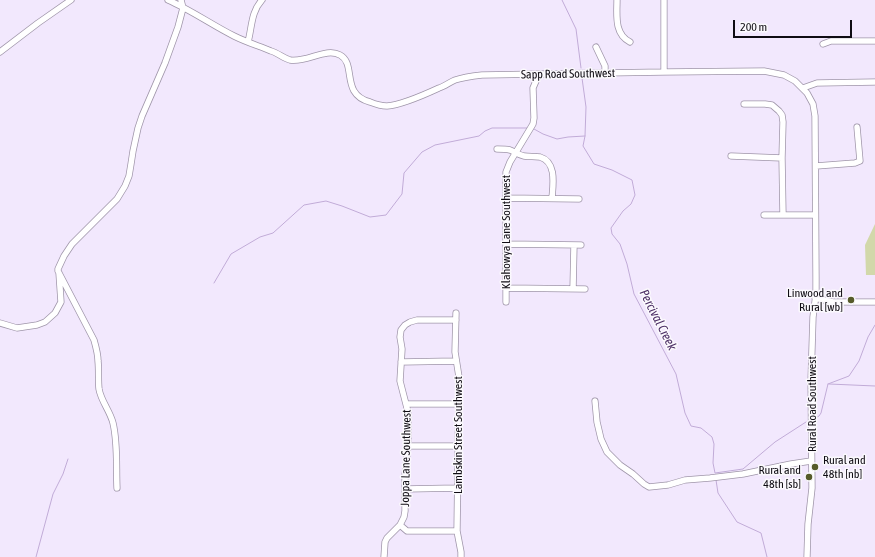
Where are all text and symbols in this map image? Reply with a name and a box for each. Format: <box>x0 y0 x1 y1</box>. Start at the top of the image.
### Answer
scale bar <box>735 12 854 38</box>
text: 200 m <box>740 20 767 34</box>
street label: Sapp Road Southwest <box>521 66 615 82</box>
street label: Klahowya Lane Southwest <box>499 175 513 289</box>
place label: Linwood and Rural [wb] <box>787 286 843 314</box>
water label: Percival Creek <box>636 287 680 353</box>
marker: Linwood and Rural [wb] <box>846 295 856 305</box>
street label: Rural Road Southwest <box>805 356 819 452</box>
street label: Lambskin Street Southwest <box>451 376 465 494</box>
street label: Joppa Lane Southwest <box>398 409 414 507</box>
place label: Rural and 48th [nb] <box>823 453 866 481</box>
marker: Rural and 48th [nb] <box>810 462 820 472</box>
place label: Rural and 48th [sb] <box>758 463 801 491</box>
marker: Rural and 48th [sb] <box>804 472 814 482</box>

